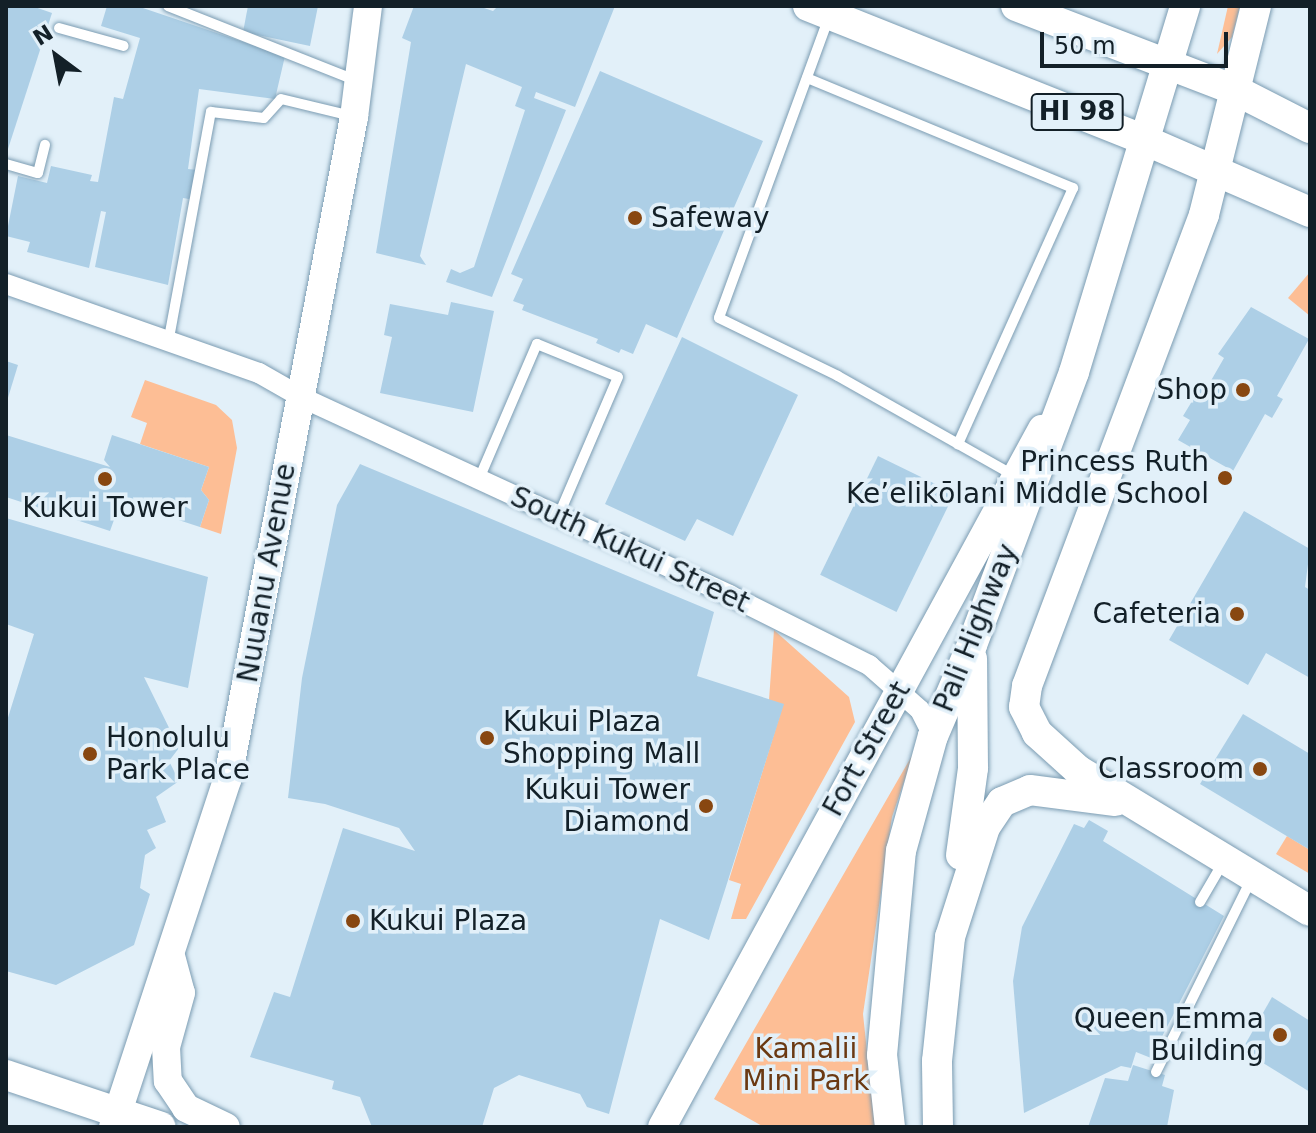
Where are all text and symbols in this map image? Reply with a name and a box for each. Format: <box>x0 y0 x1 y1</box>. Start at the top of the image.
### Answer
north arrow <box>16 16 96 96</box>
scale bar <box>1044 16 1232 66</box>
text: N <box>29 20 57 51</box>
text: 50 m <box>1054 32 1116 60</box>
road number: HI 98 <box>1029 90 1125 134</box>
place label: Safeway <box>651 201 770 235</box>
marker: Safeway <box>626 209 644 227</box>
place label: Shop <box>1157 373 1227 407</box>
marker: Shop <box>1234 381 1252 399</box>
place label: Princess Ruth Ke’elikōlani Middle School <box>846 445 1209 511</box>
street label: Nuuanu Avenue <box>231 461 303 685</box>
marker: Princess Ruth Ke’elikōlani Middle School <box>1216 469 1234 487</box>
marker: Kukui Tower <box>96 470 114 488</box>
street label: South Kukui Street <box>505 480 755 620</box>
place label: Kukui Tower <box>22 491 188 525</box>
street label: Pali Highway <box>927 539 1025 717</box>
place label: Cafeteria <box>1093 597 1221 631</box>
marker: Cafeteria <box>1228 605 1246 623</box>
street label: Fort Street <box>816 676 918 822</box>
place label: Kukui Plaza Shopping Mall <box>503 705 700 771</box>
place label: Honolulu Park Place <box>106 721 250 787</box>
marker: Kukui Plaza Shopping Mall <box>478 729 496 747</box>
marker: Honolulu Park Place <box>81 745 99 763</box>
place label: Classroom <box>1098 752 1244 786</box>
marker: Classroom <box>1251 760 1269 778</box>
place label: Kukui Tower Diamond <box>524 773 690 839</box>
marker: Kukui Tower Diamond <box>697 797 715 815</box>
place label: Kukui Plaza <box>369 904 527 938</box>
marker: Kukui Plaza <box>344 912 362 930</box>
place label: Queen Emma Building <box>1074 1002 1264 1068</box>
marker: Queen Emma Building <box>1271 1026 1289 1044</box>
park label: Kamalii Mini Park <box>743 1032 869 1098</box>

